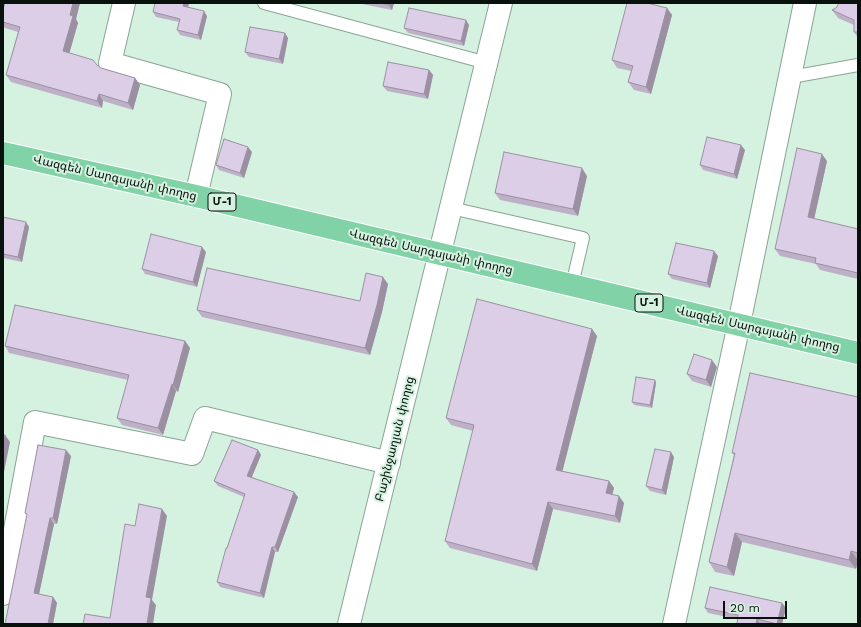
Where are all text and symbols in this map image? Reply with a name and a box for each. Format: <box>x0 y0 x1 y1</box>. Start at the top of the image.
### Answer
street label: Վազգեն Սարգսյանի փողոց <box>32 152 198 204</box>
road number: Մ-1 <box>208 193 236 211</box>
street label: Վազգեն Սարգսյանի փողոց <box>348 226 514 278</box>
road number: Մ-1 <box>635 294 663 312</box>
street label: Վազգեն Սարգսյանի փողոց <box>675 303 841 355</box>
street label: Բաշինջաղյան փողոց <box>372 375 418 503</box>
scale bar <box>725 593 789 619</box>
text: 20 m <box>730 601 760 615</box>

